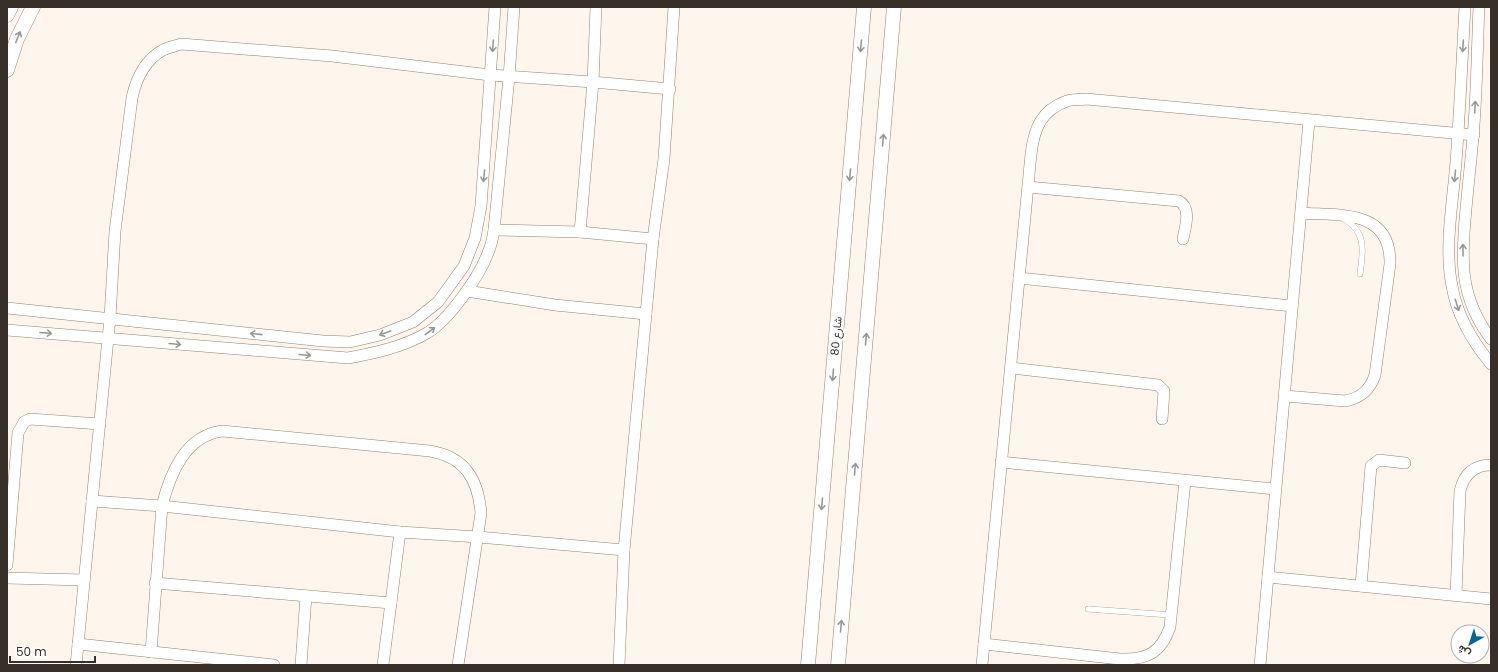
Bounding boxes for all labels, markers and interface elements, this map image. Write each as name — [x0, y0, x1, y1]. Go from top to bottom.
one-way arrow — [14, 32, 22, 44]
one-way arrow — [489, 39, 496, 52]
one-way arrow — [857, 39, 865, 52]
one-way arrow — [1459, 39, 1467, 52]
one-way arrow — [1471, 101, 1479, 114]
one-way arrow — [879, 134, 886, 147]
one-way arrow — [846, 168, 854, 181]
one-way arrow — [480, 169, 487, 182]
one-way arrow — [1451, 169, 1459, 182]
one-way arrow — [1459, 244, 1467, 257]
one-way arrow — [1454, 298, 1461, 311]
street label: شارع 80 — [826, 316, 846, 356]
one-way arrow — [424, 327, 435, 335]
one-way arrow — [39, 330, 52, 337]
one-way arrow — [250, 330, 263, 338]
one-way arrow — [378, 330, 391, 337]
one-way arrow — [862, 333, 869, 346]
one-way arrow — [168, 341, 181, 348]
one-way arrow — [298, 352, 311, 359]
one-way arrow — [829, 368, 837, 381]
one-way arrow — [851, 463, 858, 476]
one-way arrow — [818, 497, 826, 510]
one-way arrow — [838, 620, 845, 633]
north arrow — [1450, 624, 1490, 664]
scale bar — [10, 638, 95, 664]
text: ش — [1454, 641, 1474, 662]
text: 50 m — [16, 643, 47, 660]

